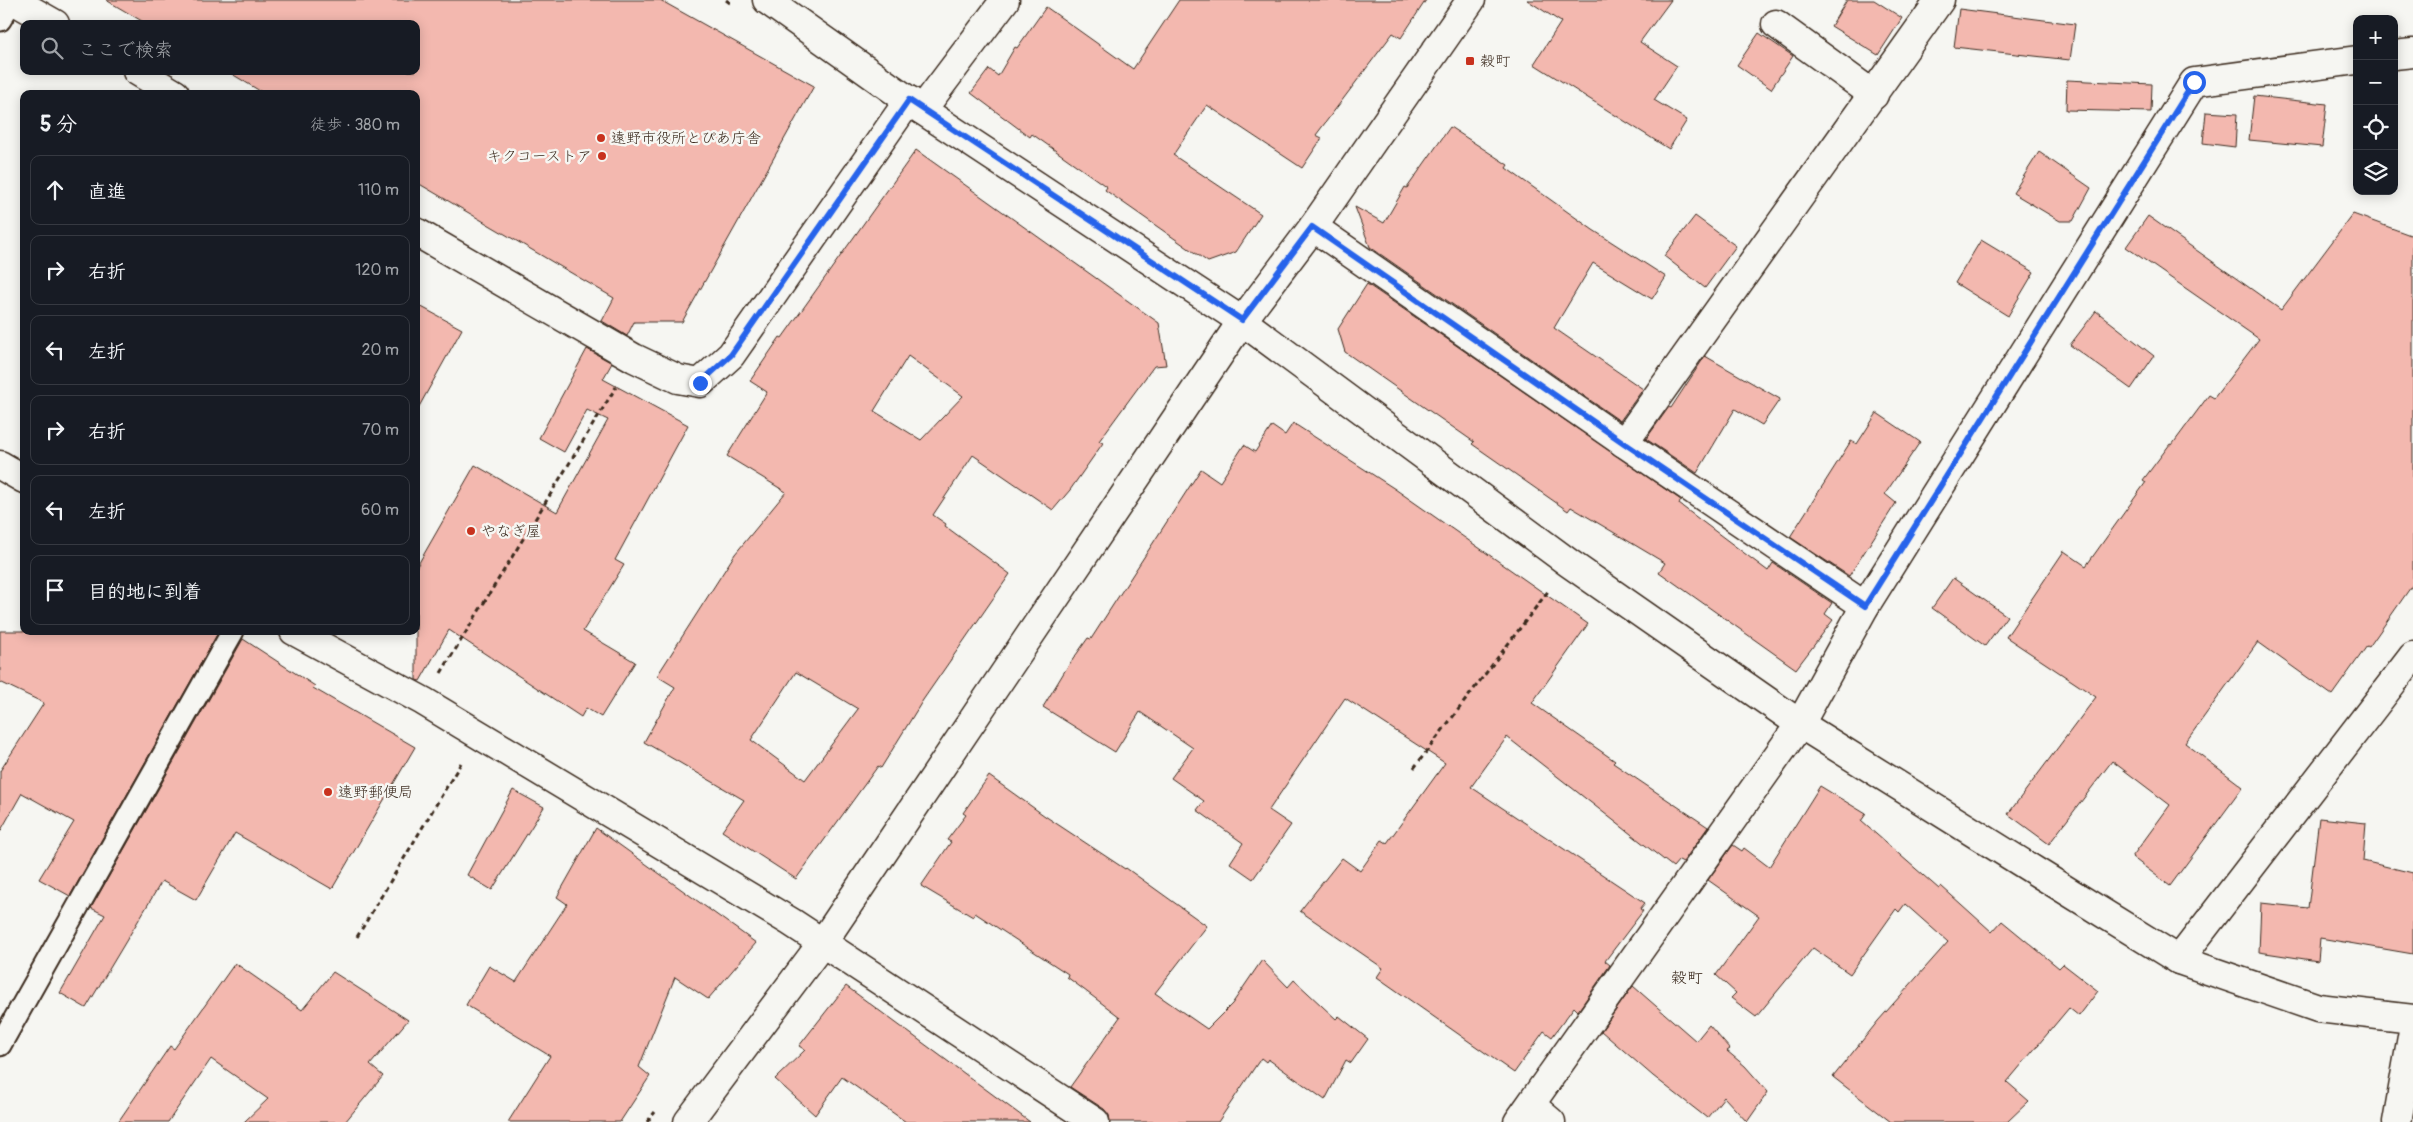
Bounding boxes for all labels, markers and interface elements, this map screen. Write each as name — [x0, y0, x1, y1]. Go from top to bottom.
map controls — [2353, 15, 2398, 195]
button: + — [2353, 15, 2398, 60]
search box — [20, 20, 420, 75]
icon: search — [38, 34, 66, 62]
text: ここで検索 — [78, 38, 173, 62]
place label: 穀町 — [1480, 52, 1511, 71]
marker: 穀町 — [1464, 55, 1476, 67]
button: − — [2353, 60, 2398, 105]
route start — [2183, 71, 2206, 94]
button: locate — [2353, 105, 2398, 150]
text: 5 分 — [40, 111, 77, 138]
text: 徒歩 · 380 m — [310, 115, 400, 135]
place label: 遠野市役所とぴあ庁舎 — [611, 129, 761, 148]
marker: 遠野市役所とぴあ庁舎 — [595, 132, 607, 144]
place label: キクコーストア — [487, 147, 592, 166]
marker: キクコーストア — [596, 150, 608, 162]
button: layers — [2353, 150, 2398, 195]
icon: ahead — [41, 176, 69, 204]
text: 直進 — [88, 180, 126, 204]
text: 110 m — [358, 180, 399, 200]
icon: right — [41, 256, 69, 284]
text: 右折 — [88, 260, 126, 284]
text: 120 m — [355, 260, 399, 280]
icon: left — [41, 336, 69, 364]
text: 左折 — [88, 340, 126, 364]
text: 20 m — [361, 340, 399, 360]
route end — [689, 372, 712, 395]
icon: right — [41, 416, 69, 444]
text: 右折 — [88, 420, 126, 444]
text: 70 m — [362, 420, 399, 440]
icon: left — [41, 496, 69, 524]
text: 左折 — [88, 500, 126, 524]
text: 60 m — [361, 500, 399, 520]
place label: やなぎ屋 — [481, 522, 541, 541]
marker: やなぎ屋 — [465, 525, 477, 537]
icon: arrive — [41, 576, 69, 604]
text: 目的地に到着 — [88, 580, 202, 604]
place label: 遠野郵便局 — [338, 783, 413, 802]
marker: 遠野郵便局 — [322, 786, 334, 798]
district label: 穀町 — [1671, 968, 1703, 988]

